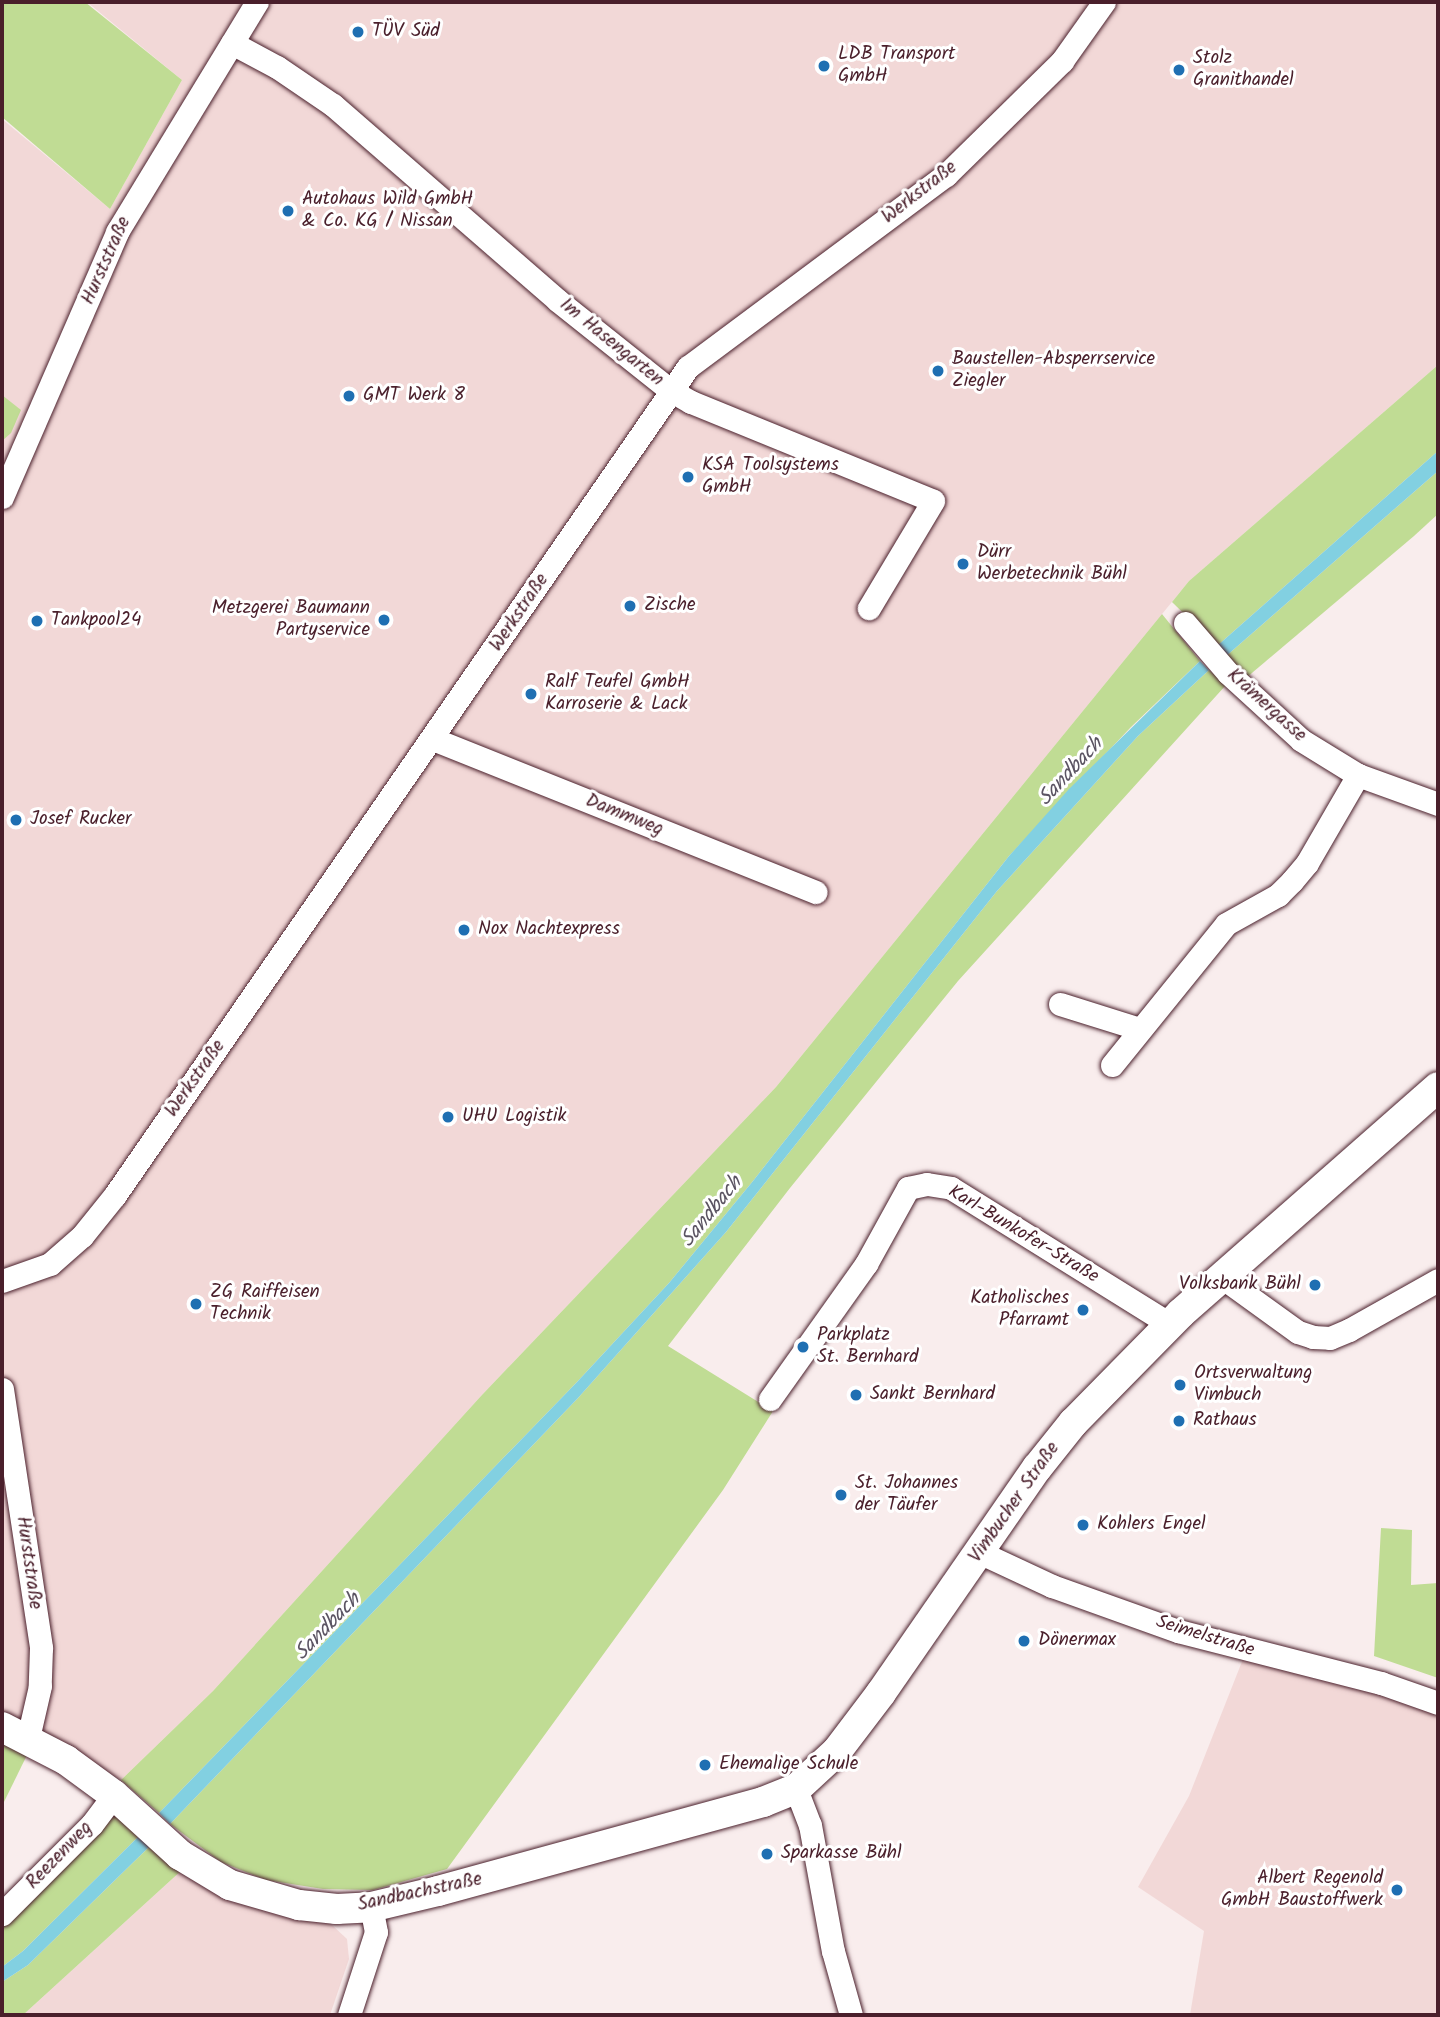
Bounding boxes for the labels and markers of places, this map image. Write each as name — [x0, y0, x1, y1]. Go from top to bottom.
place label: TÜV Süd — [372, 21, 440, 43]
marker: TÜV Süd — [350, 24, 366, 40]
place label: LDB Transport GmbH — [838, 44, 955, 88]
place label: Stolz Granithandel — [1193, 48, 1294, 92]
marker: LDB Transport GmbH — [816, 58, 832, 74]
marker: Stolz Granithandel — [1171, 62, 1187, 78]
place label: Autohaus Wild GmbH & Co. KG / Nissan — [302, 189, 473, 233]
marker: Autohaus Wild GmbH & Co. KG / Nissan — [280, 203, 296, 219]
place label: Baustellen-Absperrservice Ziegler — [952, 349, 1155, 393]
marker: Baustellen-Absperrservice Ziegler — [930, 363, 946, 379]
place label: GMT Werk 8 — [363, 385, 465, 407]
marker: GMT Werk 8 — [341, 388, 357, 404]
place label: KSA Toolsystems GmbH — [702, 455, 839, 499]
marker: KSA Toolsystems GmbH — [680, 469, 696, 485]
place label: Dürr Werbetechnik Bühl — [977, 542, 1127, 586]
marker: Dürr Werbetechnik Bühl — [955, 556, 971, 572]
place label: Zische — [644, 595, 696, 617]
place label: Metzgerei Baumann Partyservice — [212, 598, 370, 642]
marker: Zische — [622, 598, 638, 614]
place label: Tankpool24 — [51, 610, 142, 632]
marker: Metzgerei Baumann Partyservice — [376, 612, 392, 628]
marker: Tankpool24 — [29, 613, 45, 629]
place label: Ralf Teufel GmbH Karroserie & Lack — [545, 672, 690, 716]
marker: Ralf Teufel GmbH Karroserie & Lack — [523, 686, 539, 702]
place label: Josef Rucker — [30, 809, 131, 831]
marker: Josef Rucker — [8, 812, 24, 828]
place label: Nox Nachtexpress — [478, 919, 620, 941]
marker: Nox Nachtexpress — [456, 922, 472, 938]
place label: UHU Logistik — [462, 1106, 566, 1128]
marker: UHU Logistik — [440, 1109, 456, 1125]
place label: Volksbank Bühl — [1179, 1274, 1301, 1296]
marker: Volksbank Bühl — [1307, 1277, 1323, 1293]
place label: ZG Raiffeisen Technik — [210, 1282, 320, 1326]
place label: Katholisches Pfarramt — [970, 1288, 1069, 1332]
marker: ZG Raiffeisen Technik — [188, 1296, 204, 1312]
marker: Katholisches Pfarramt — [1075, 1302, 1091, 1318]
place label: Parkplatz St. Bernhard — [817, 1325, 918, 1369]
marker: Parkplatz St. Bernhard — [795, 1339, 811, 1355]
place label: Ortsverwaltung Vimbuch — [1194, 1363, 1312, 1407]
marker: Ortsverwaltung Vimbuch — [1172, 1377, 1188, 1393]
place label: Sankt Bernhard — [870, 1384, 995, 1406]
marker: Sankt Bernhard — [848, 1387, 864, 1403]
place label: Rathaus — [1193, 1410, 1257, 1432]
marker: Rathaus — [1171, 1413, 1187, 1429]
place label: St. Johannes der Täufer — [855, 1473, 958, 1517]
marker: St. Johannes der Täufer — [833, 1487, 849, 1503]
place label: Kohlers Engel — [1097, 1514, 1206, 1536]
marker: Kohlers Engel — [1075, 1517, 1091, 1533]
place label: Dönermax — [1038, 1630, 1116, 1652]
marker: Dönermax — [1016, 1633, 1032, 1649]
place label: Ehemalige Schule — [719, 1754, 858, 1776]
marker: Ehemalige Schule — [697, 1757, 713, 1773]
place label: Sparkasse Bühl — [781, 1843, 902, 1865]
marker: Sparkasse Bühl — [759, 1846, 775, 1862]
place label: Albert Regenold GmbH Baustoffwerk — [1221, 1868, 1383, 1912]
marker: Albert Regenold GmbH Baustoffwerk — [1389, 1882, 1405, 1898]

